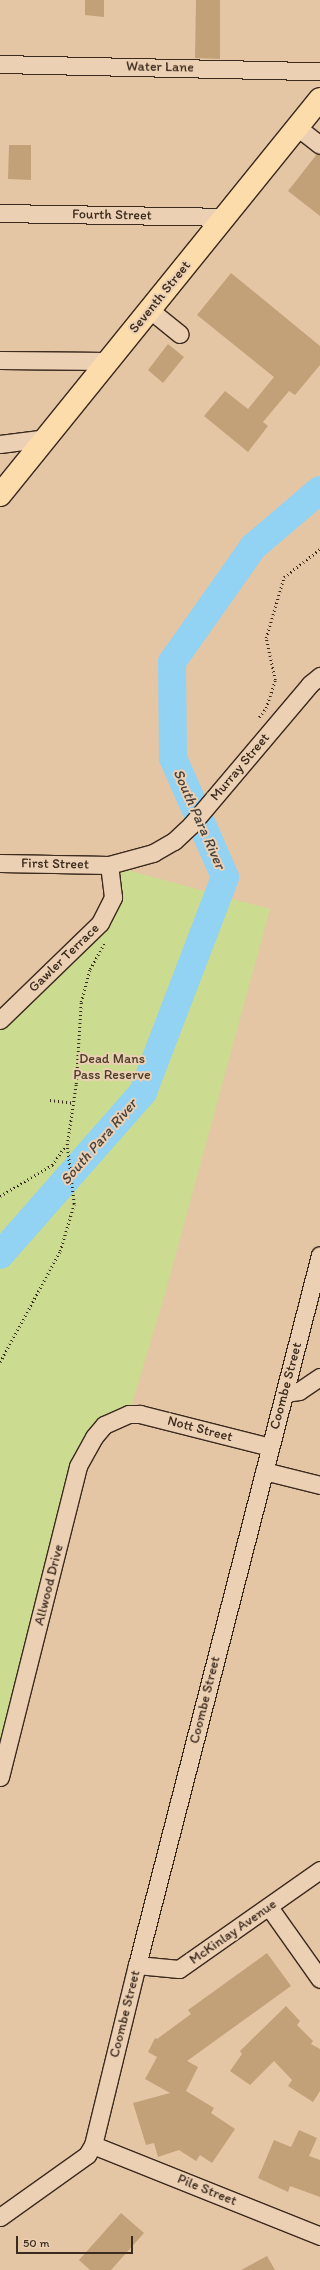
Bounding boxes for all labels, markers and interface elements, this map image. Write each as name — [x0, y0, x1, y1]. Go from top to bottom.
street label: Water Lane — [126, 58, 194, 76]
street label: Fourth Street — [72, 206, 152, 224]
street label: Seventh Street — [126, 257, 194, 337]
street label: Murray Street — [207, 730, 273, 804]
water label: South Para River — [169, 767, 229, 871]
street label: First Street — [21, 855, 89, 873]
street label: Gawler Terrace — [26, 921, 102, 995]
park label: Dead Mans Pass Reserve — [74, 1051, 150, 1084]
water label: South Para River — [57, 1096, 141, 1188]
street label: Coombe Street — [266, 1341, 306, 1431]
street label: Nott Street — [166, 1412, 234, 1446]
street label: Allwood Drive — [31, 1543, 67, 1627]
street label: Coombe Street — [186, 1655, 224, 1745]
street label: McKinlay Avenue — [187, 1896, 279, 1968]
street label: Coombe Street — [106, 1969, 144, 2059]
street label: Pile Street — [175, 2171, 239, 2209]
scale bar — [18, 2228, 135, 2254]
text: 50 m — [23, 2236, 49, 2250]

